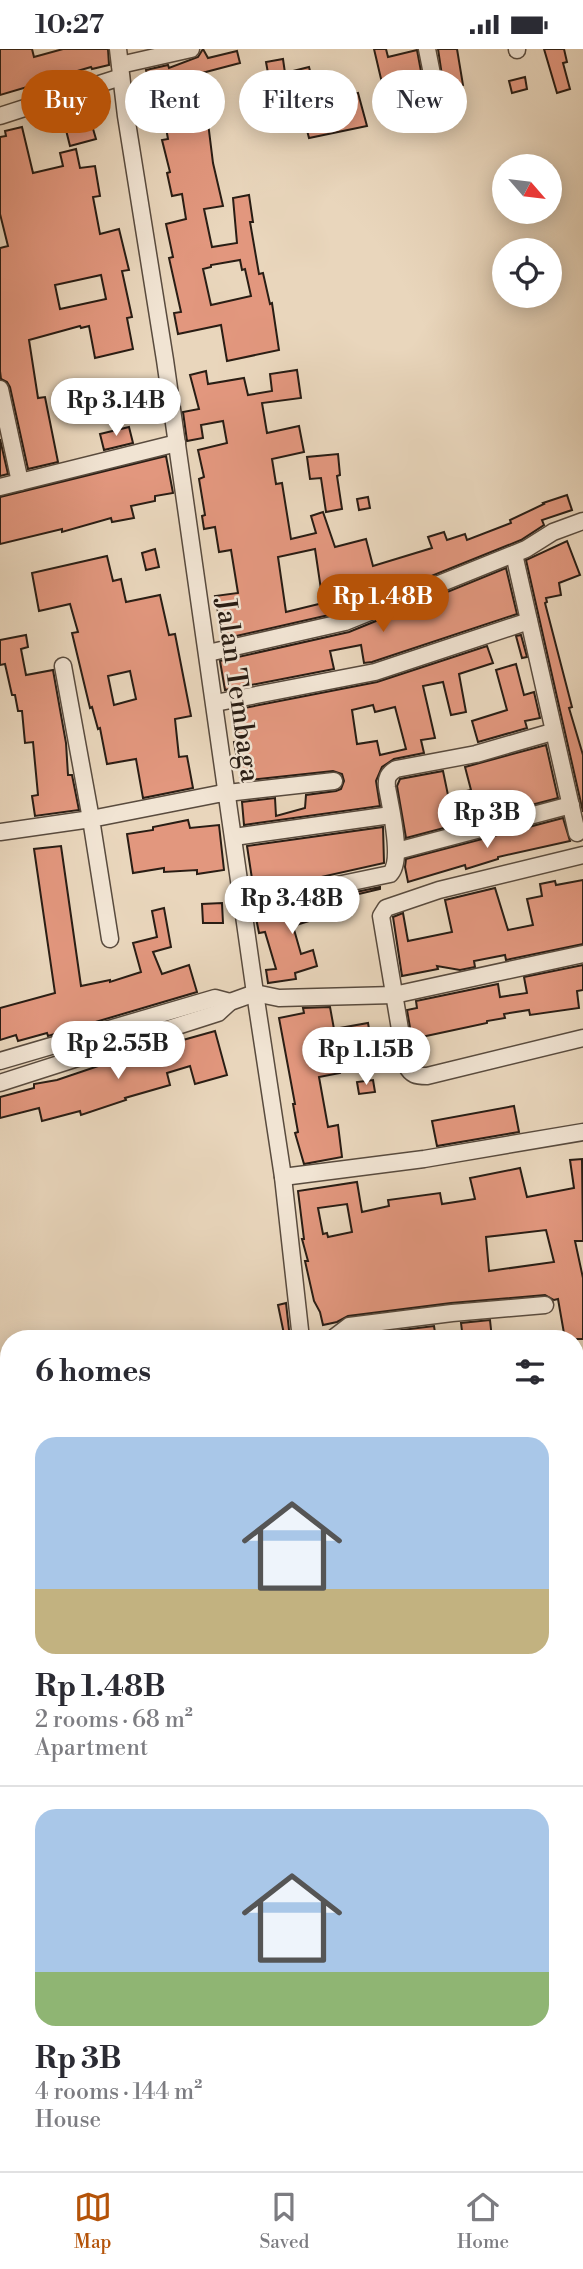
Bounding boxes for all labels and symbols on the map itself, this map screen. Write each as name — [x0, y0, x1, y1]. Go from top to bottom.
north arrow — [492, 154, 562, 224]
pin: Rp 3.14B — [44, 379, 188, 438]
pin: Rp 1.48B — [311, 575, 455, 634]
street label: Jalan Tembaga — [207, 595, 268, 785]
pin: Rp 3B — [438, 791, 536, 850]
pin: Rp 3.48B — [220, 877, 364, 936]
pin: Rp 2.55B — [46, 1021, 190, 1081]
pin: Rp 1.15B — [294, 1027, 438, 1087]

